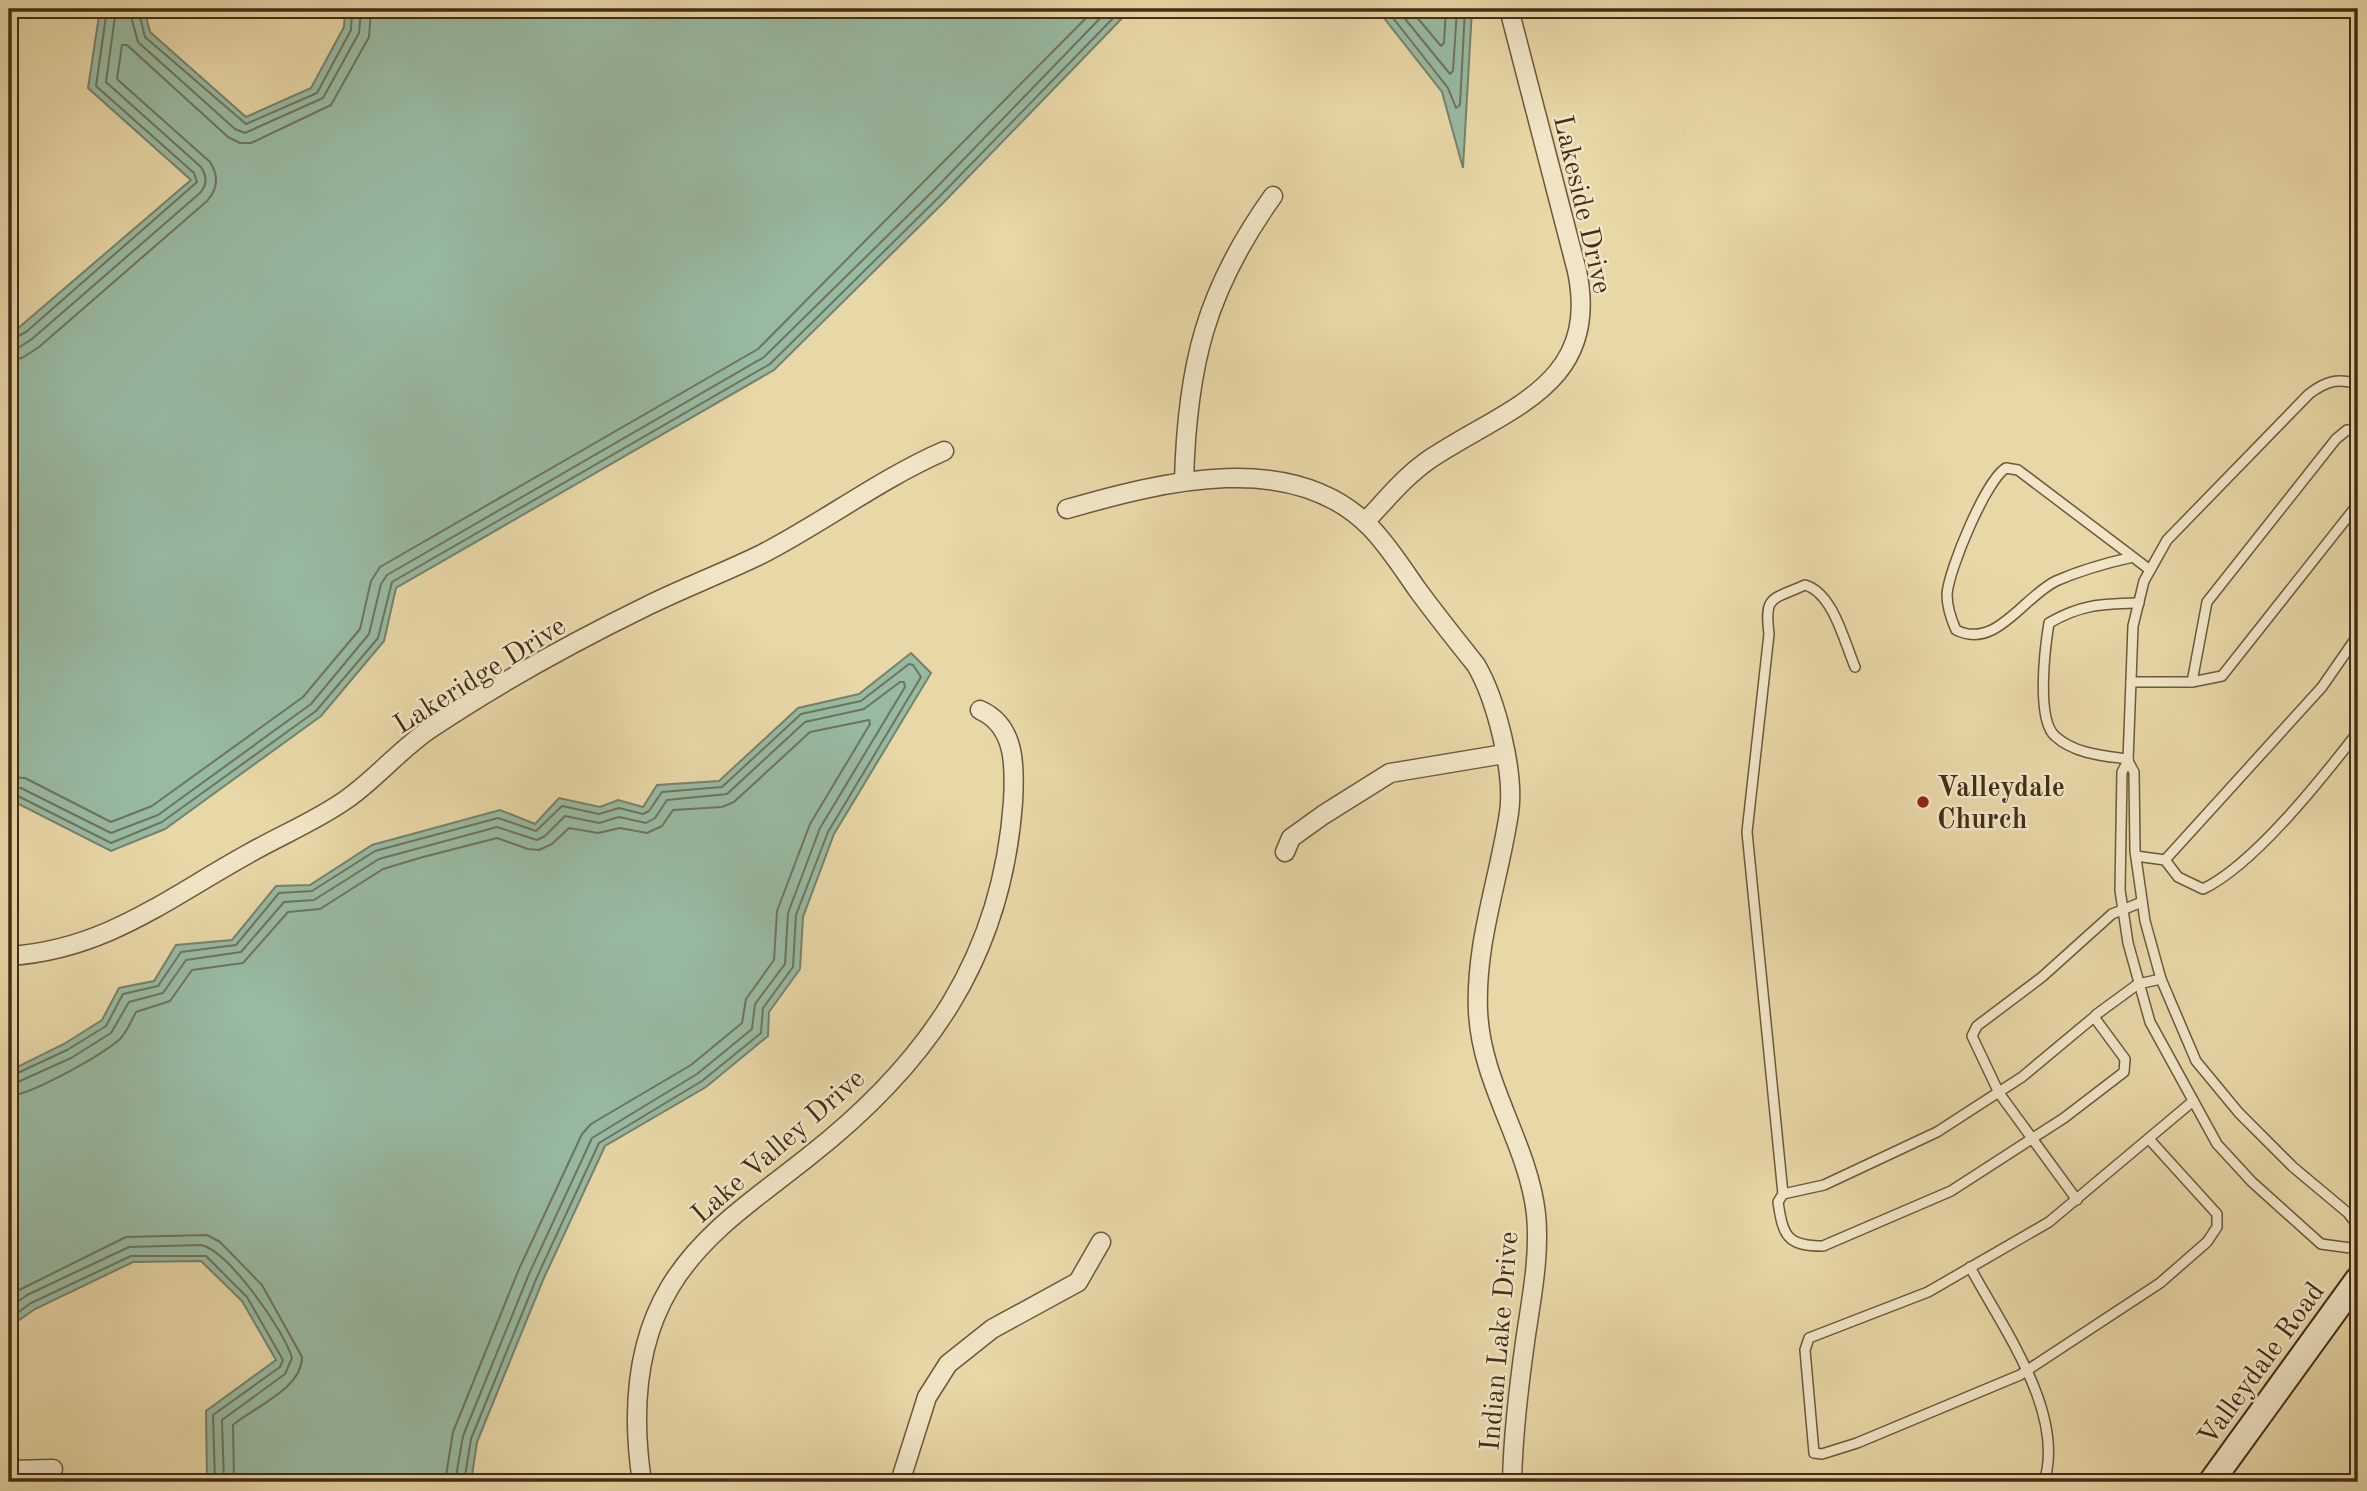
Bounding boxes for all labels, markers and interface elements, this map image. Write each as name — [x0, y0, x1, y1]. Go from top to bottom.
street label: Lakeside Drive — [1547, 113, 1615, 297]
street label: Lakeridge Drive — [390, 613, 571, 741]
place label: Valleydale Church — [1937, 775, 2065, 835]
marker: Valleydale Church — [1915, 794, 1931, 810]
street label: Lake Valley Drive — [687, 1065, 871, 1230]
street label: Indian Lake Drive — [1477, 1230, 1525, 1452]
street label: Valleydale Road — [2194, 1278, 2331, 1451]

